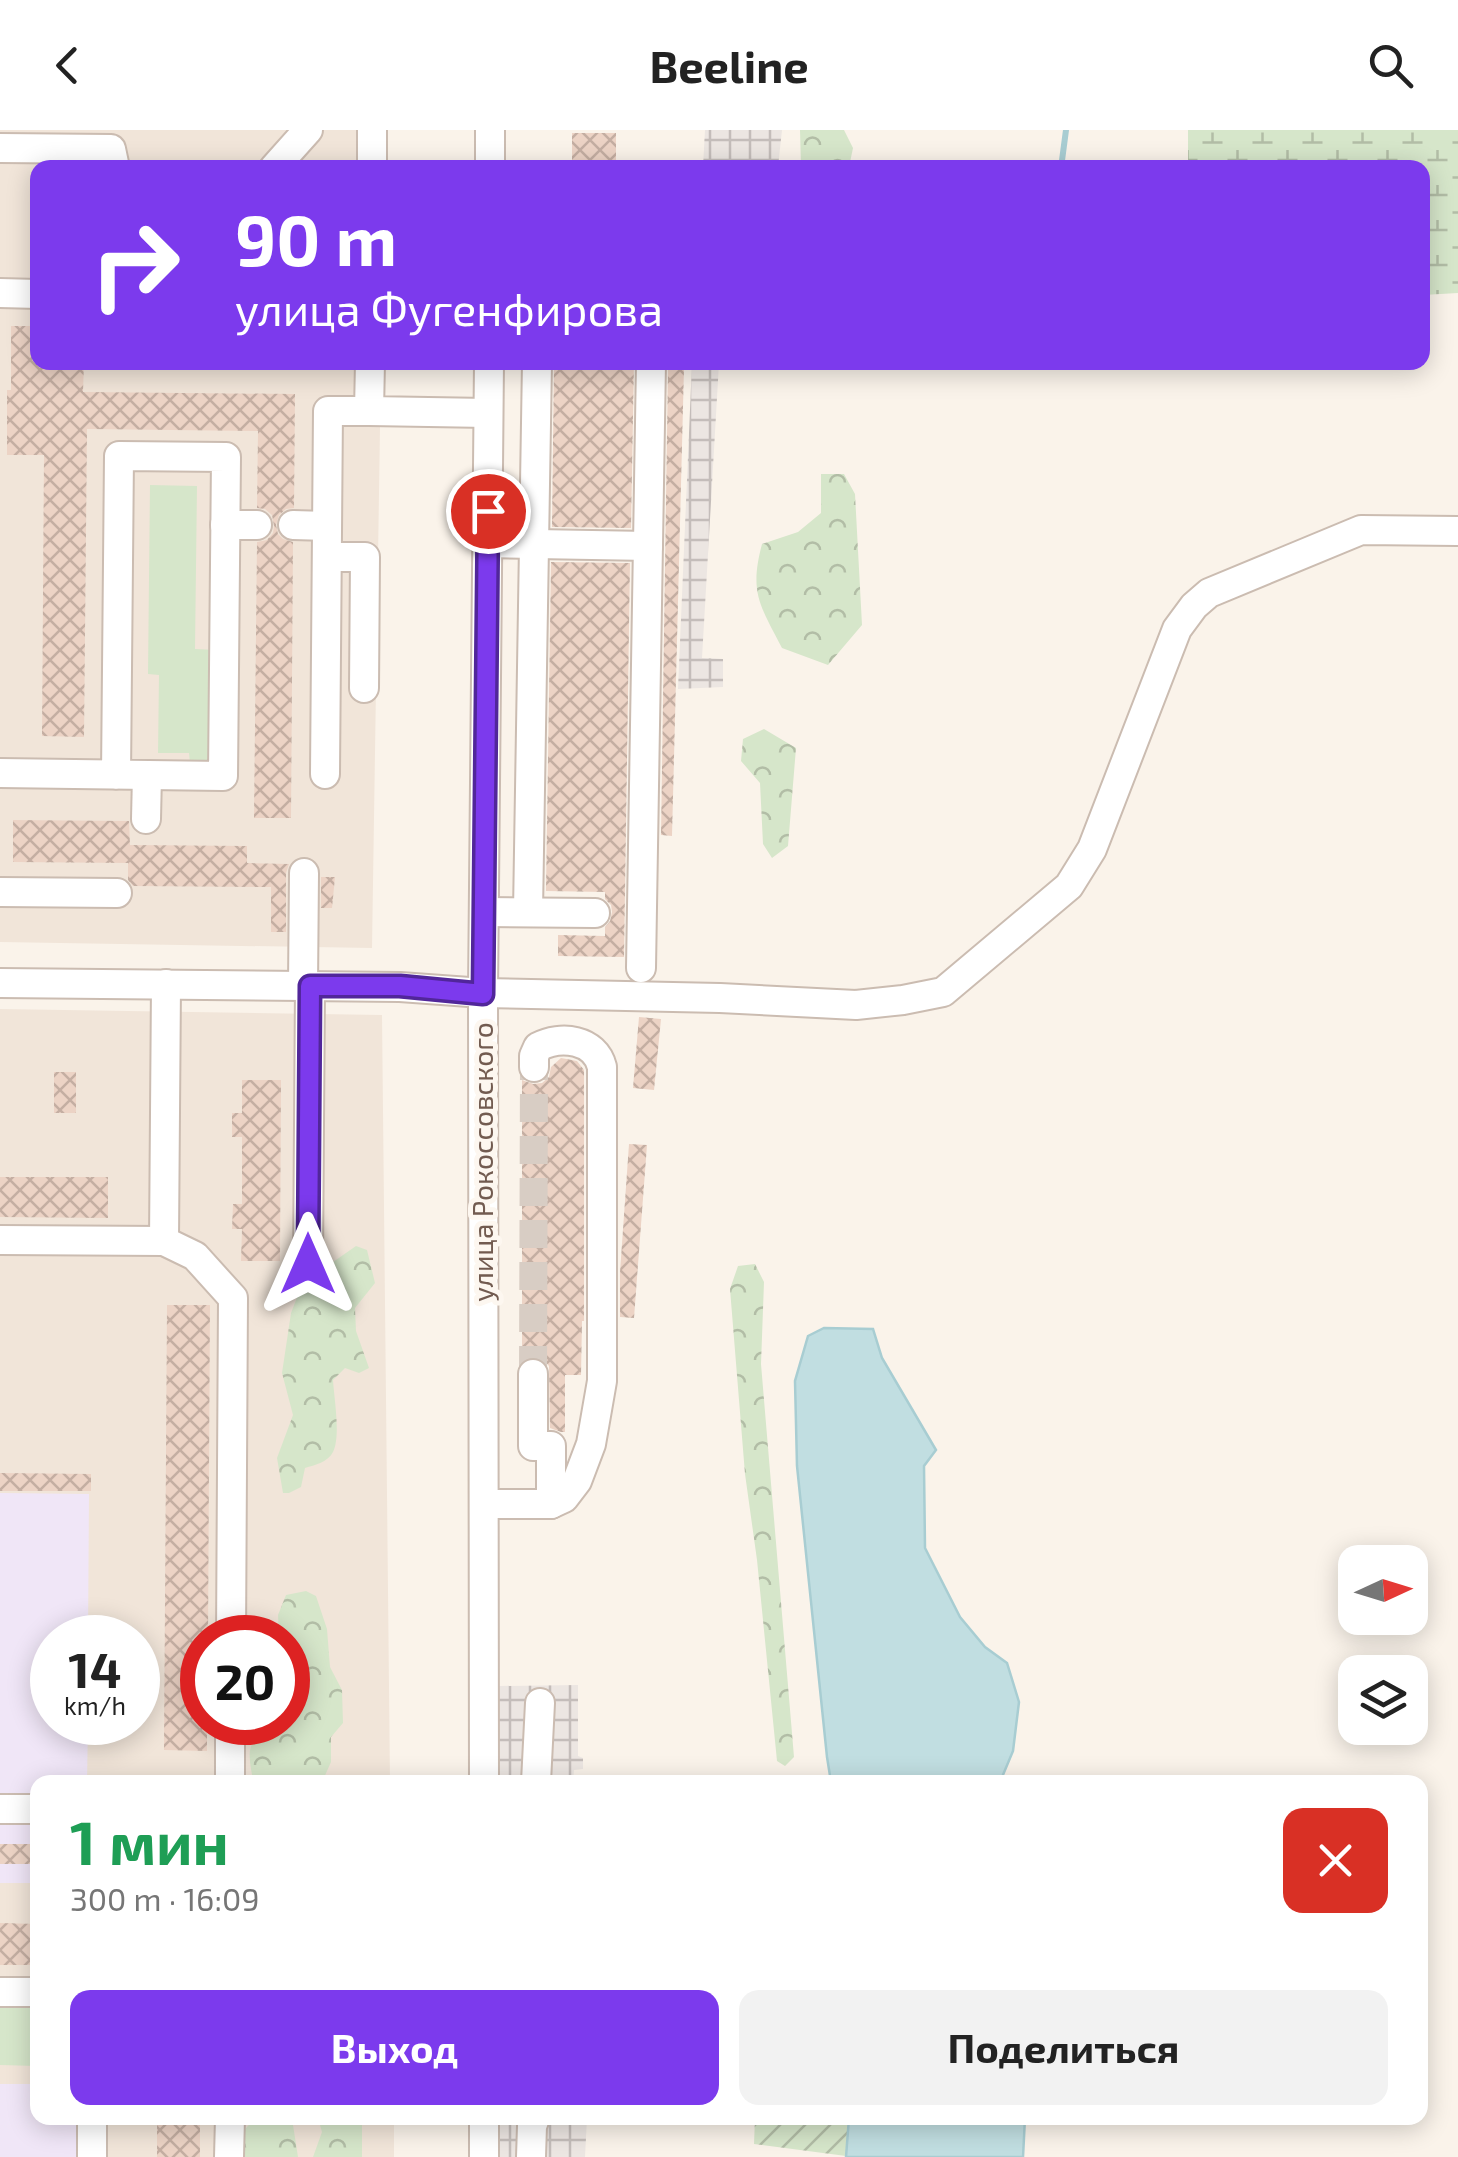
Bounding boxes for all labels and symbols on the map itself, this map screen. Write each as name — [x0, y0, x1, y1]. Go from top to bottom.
pin — [446, 469, 531, 554]
street label: улица Рокоссовского — [465, 1022, 499, 1302]
position arrow — [256, 1212, 360, 1316]
north arrow — [1338, 1545, 1428, 1635]
speed limit sign: 20 — [180, 1615, 310, 1745]

